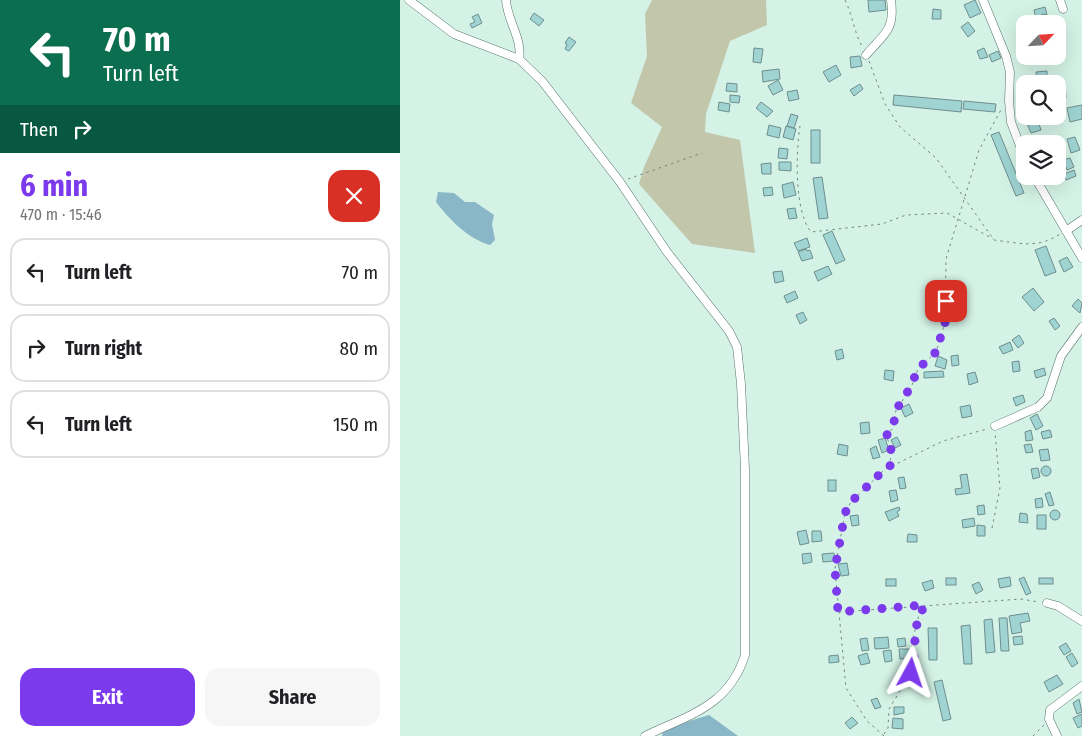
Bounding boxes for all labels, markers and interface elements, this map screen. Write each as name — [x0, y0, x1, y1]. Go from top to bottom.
north arrow — [1016, 15, 1066, 65]
map controls — [1016, 15, 1066, 185]
text: 70 m — [103, 18, 171, 60]
icon: left — [20, 20, 85, 85]
text: Turn left — [103, 60, 179, 87]
button: search — [1016, 75, 1066, 125]
icon: right — [68, 115, 96, 143]
text: Then — [20, 118, 58, 141]
button: layers — [1016, 135, 1066, 185]
text: 6 min — [20, 168, 88, 204]
button: close — [328, 170, 380, 222]
text: 470 m · 15:46 — [20, 205, 102, 224]
icon: left — [22, 258, 50, 286]
text: Turn left — [65, 261, 132, 284]
text: 70 m — [342, 261, 378, 284]
pin — [925, 280, 967, 322]
icon: arrive — [932, 287, 960, 315]
icon: right — [22, 334, 50, 362]
text: Turn right — [65, 337, 142, 360]
text: 80 m — [340, 337, 378, 360]
icon: left — [22, 410, 50, 438]
text: Turn left — [65, 413, 132, 436]
text: 150 m — [333, 413, 378, 436]
position arrow — [884, 646, 936, 698]
button: Exit — [20, 668, 195, 726]
button: Share — [205, 668, 380, 726]

